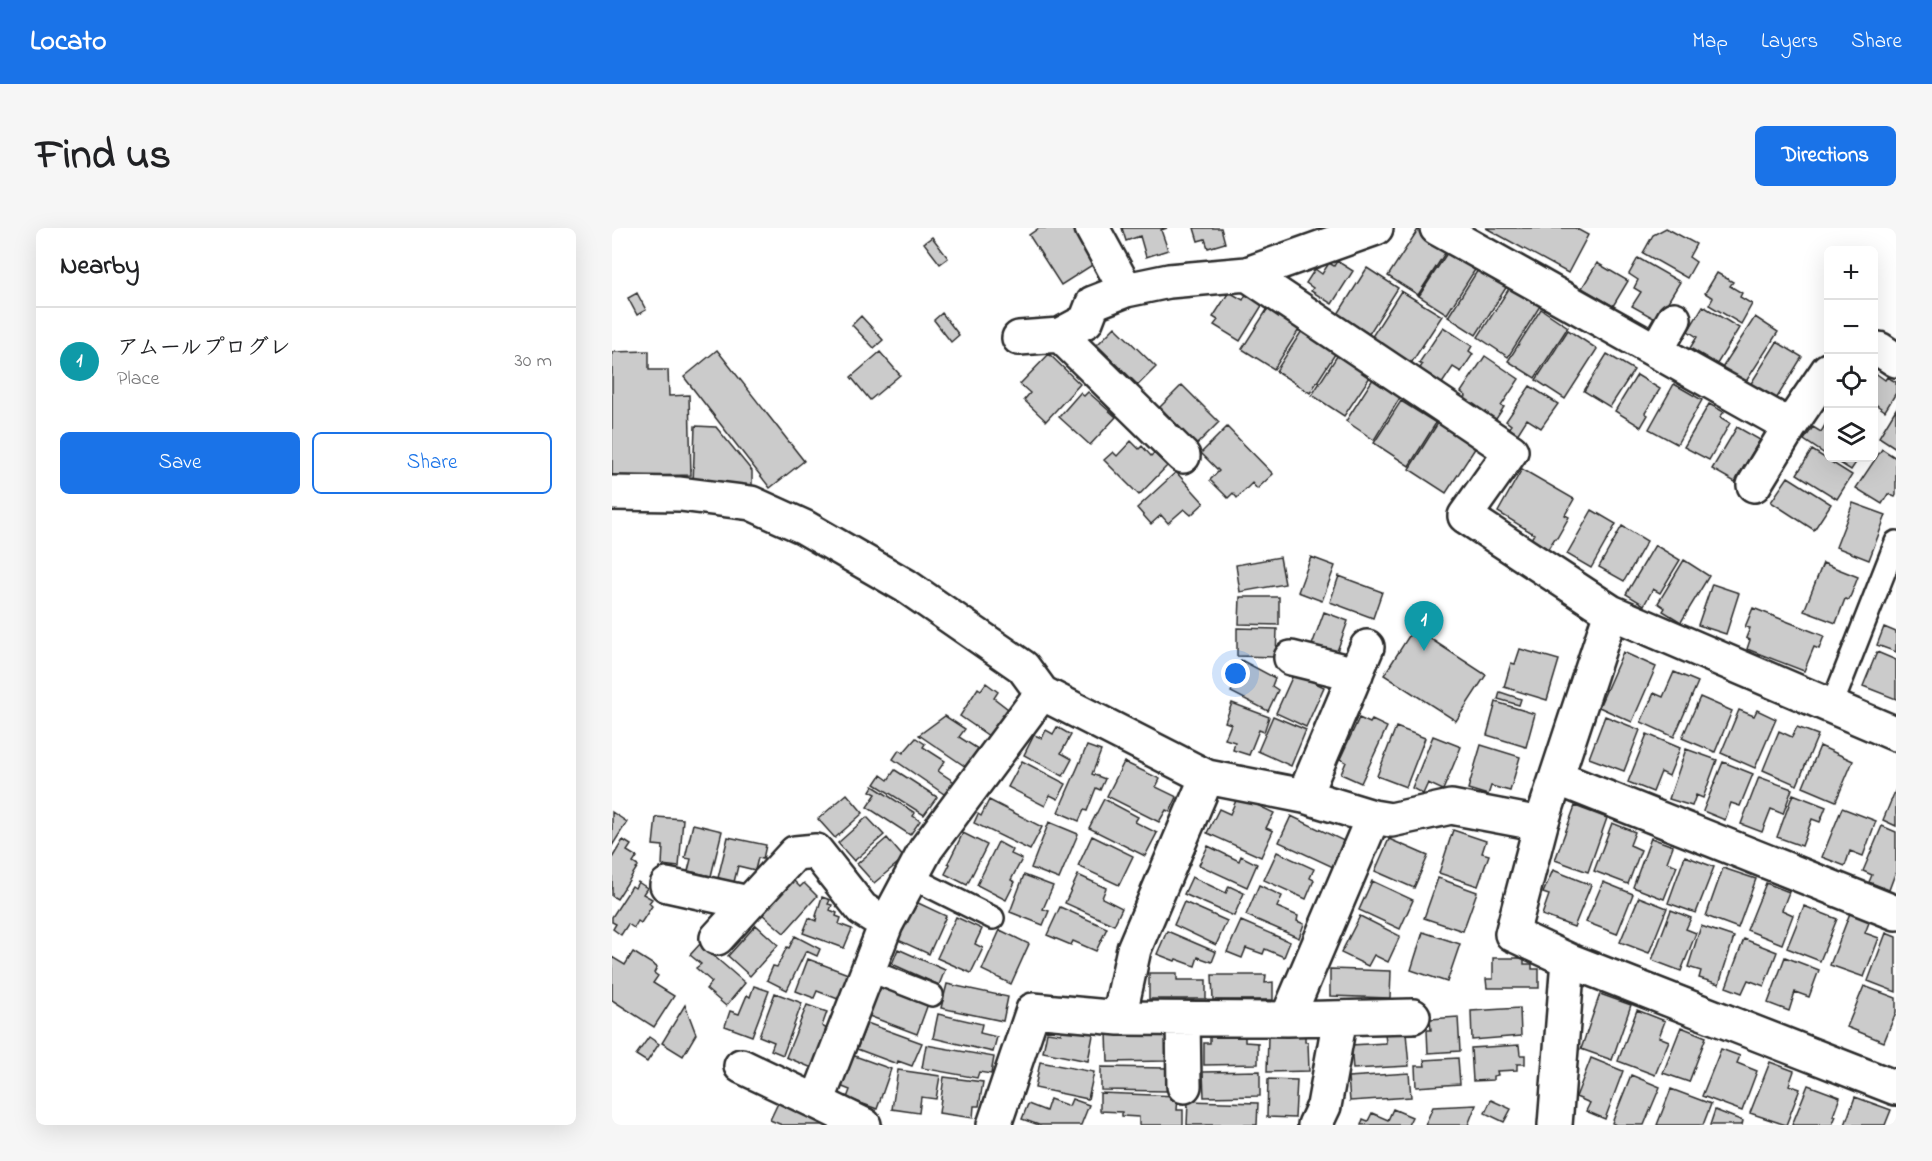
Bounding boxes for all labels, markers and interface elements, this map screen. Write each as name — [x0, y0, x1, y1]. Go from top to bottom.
text: Locato — [30, 22, 106, 63]
text: Map — [1692, 27, 1728, 57]
text: Layers — [1761, 27, 1818, 57]
text: Share — [1851, 27, 1902, 57]
text: Find us — [36, 126, 171, 187]
button: Directions — [1755, 126, 1896, 186]
map controls — [1824, 246, 1878, 462]
button: + — [1824, 246, 1878, 300]
text: Nearby — [60, 248, 139, 286]
button: − — [1824, 300, 1878, 354]
text: アムールプログレ — [117, 333, 291, 365]
text: 1 — [76, 347, 83, 376]
text: 30 m — [515, 347, 552, 376]
button: locate — [1824, 354, 1878, 408]
text: Place — [117, 365, 159, 394]
button: layers — [1824, 408, 1878, 462]
button: Save — [60, 432, 300, 494]
button: Share — [312, 432, 552, 494]
pin: 1 — [1404, 602, 1444, 651]
your location — [1221, 659, 1250, 688]

